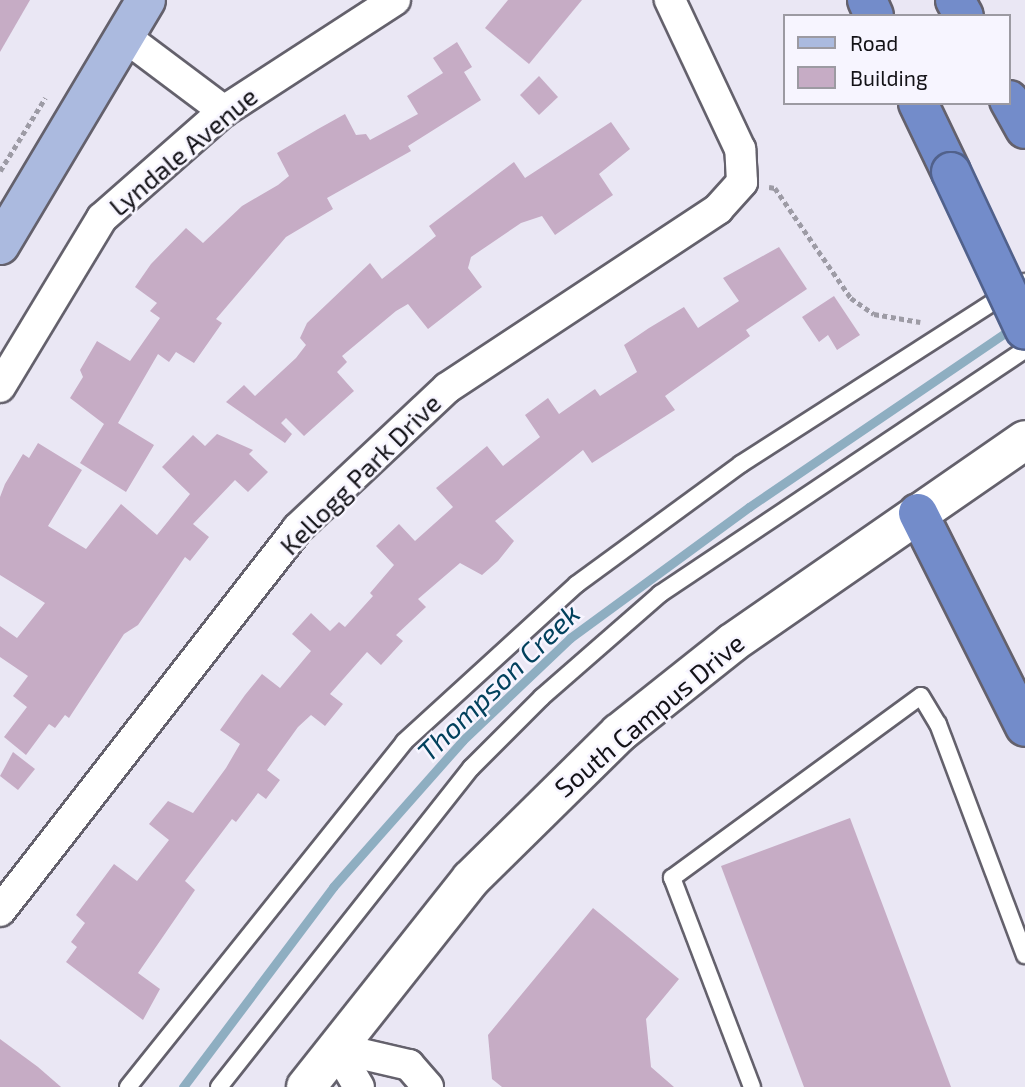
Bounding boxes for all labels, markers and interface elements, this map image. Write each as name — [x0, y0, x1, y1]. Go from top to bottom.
legend — [783, 14, 1011, 105]
text: Road — [850, 30, 898, 55]
text: Building — [850, 65, 928, 90]
street label: Lyndale Avenue — [102, 80, 264, 222]
street label: Kellogg Park Drive — [273, 387, 447, 561]
water label: Thompson Creek — [410, 596, 586, 768]
street label: South Campus Drive — [548, 627, 750, 803]

